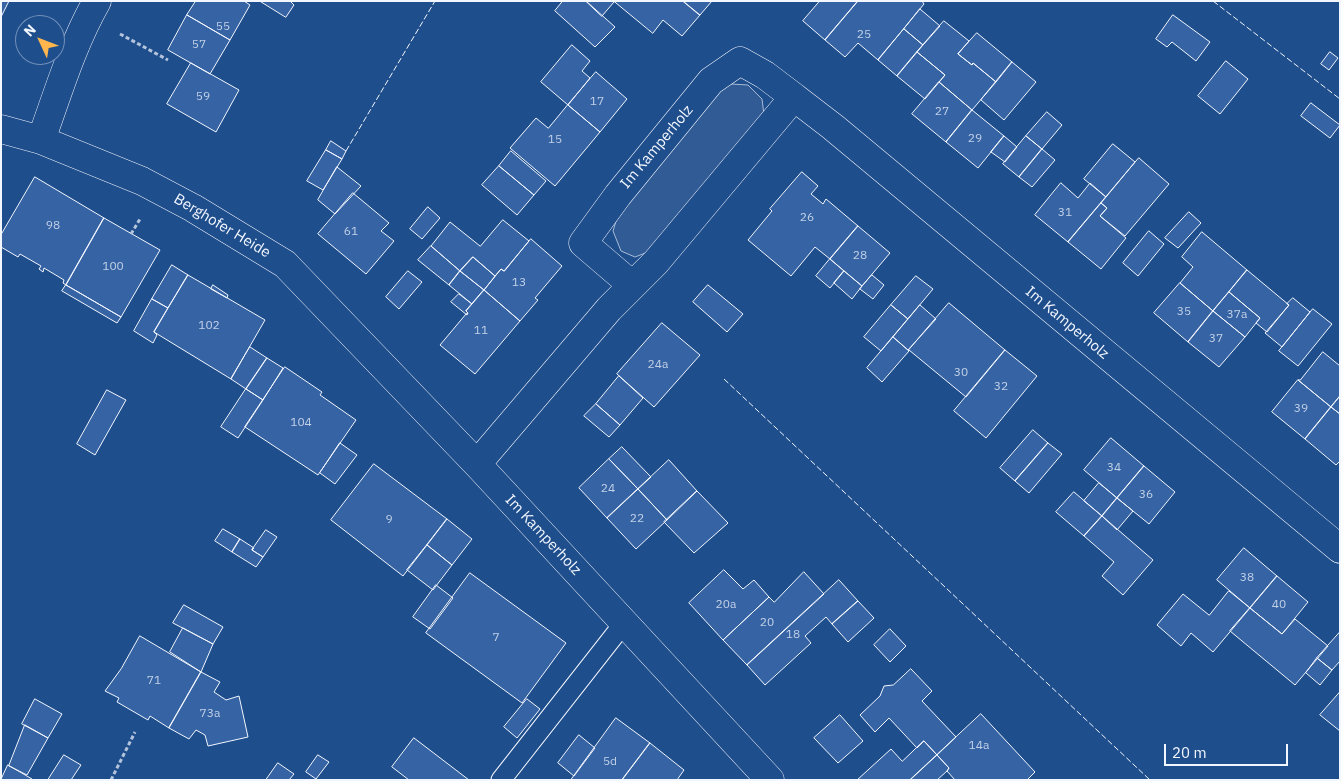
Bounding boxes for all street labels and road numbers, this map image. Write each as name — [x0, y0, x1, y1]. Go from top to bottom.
street label: Im Kamperholz — [617, 102, 697, 192]
street label: Berghofer Heide — [170, 190, 274, 262]
street label: Im Kamperholz — [1022, 283, 1112, 363]
street label: Im Kamperholz — [501, 491, 585, 579]

